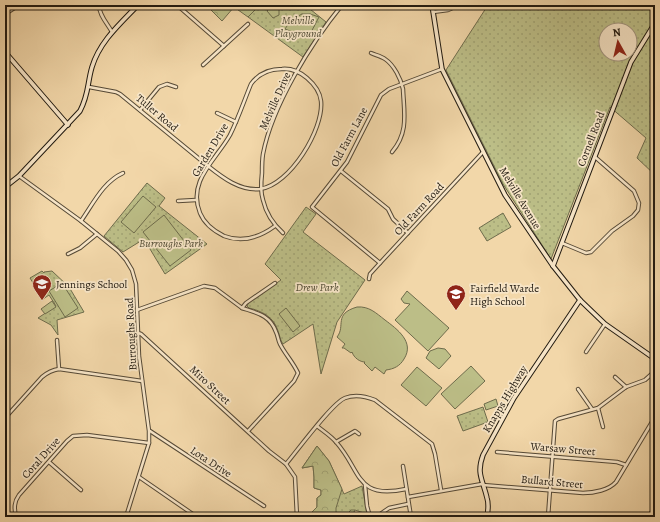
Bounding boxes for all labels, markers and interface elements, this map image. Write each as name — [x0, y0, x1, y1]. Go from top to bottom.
park label: Melville Playground — [274, 13, 322, 41]
north arrow — [598, 22, 638, 62]
text: N — [612, 25, 622, 41]
street label: Melville Drive — [256, 70, 294, 132]
street label: Tuller Road — [133, 91, 182, 135]
street label: Old Farm Lane — [327, 104, 371, 170]
street label: Cornell Road — [574, 109, 608, 169]
street label: Garden Drive — [188, 120, 232, 180]
street label: Melville Avenue — [496, 164, 544, 232]
street label: Old Farm Road — [391, 179, 447, 239]
park label: Burroughs Park — [139, 236, 203, 251]
school or university icon: Jennings School — [31, 273, 53, 301]
place label: Jennings School — [56, 277, 127, 292]
park label: Drew Park — [295, 280, 339, 295]
place label: Fairfield Warde High School — [470, 281, 539, 309]
school or university icon: Fairfield Warde High School — [445, 283, 467, 311]
street label: Burroughs Road — [122, 297, 140, 371]
street label: Miro Street — [186, 362, 234, 408]
street label: Knapps Highway — [479, 362, 531, 436]
street label: Coral Drive — [18, 434, 64, 482]
street label: Warsaw Street — [529, 439, 596, 459]
street label: Lota Drive — [187, 443, 235, 481]
street label: Bullard Street — [520, 472, 584, 492]

